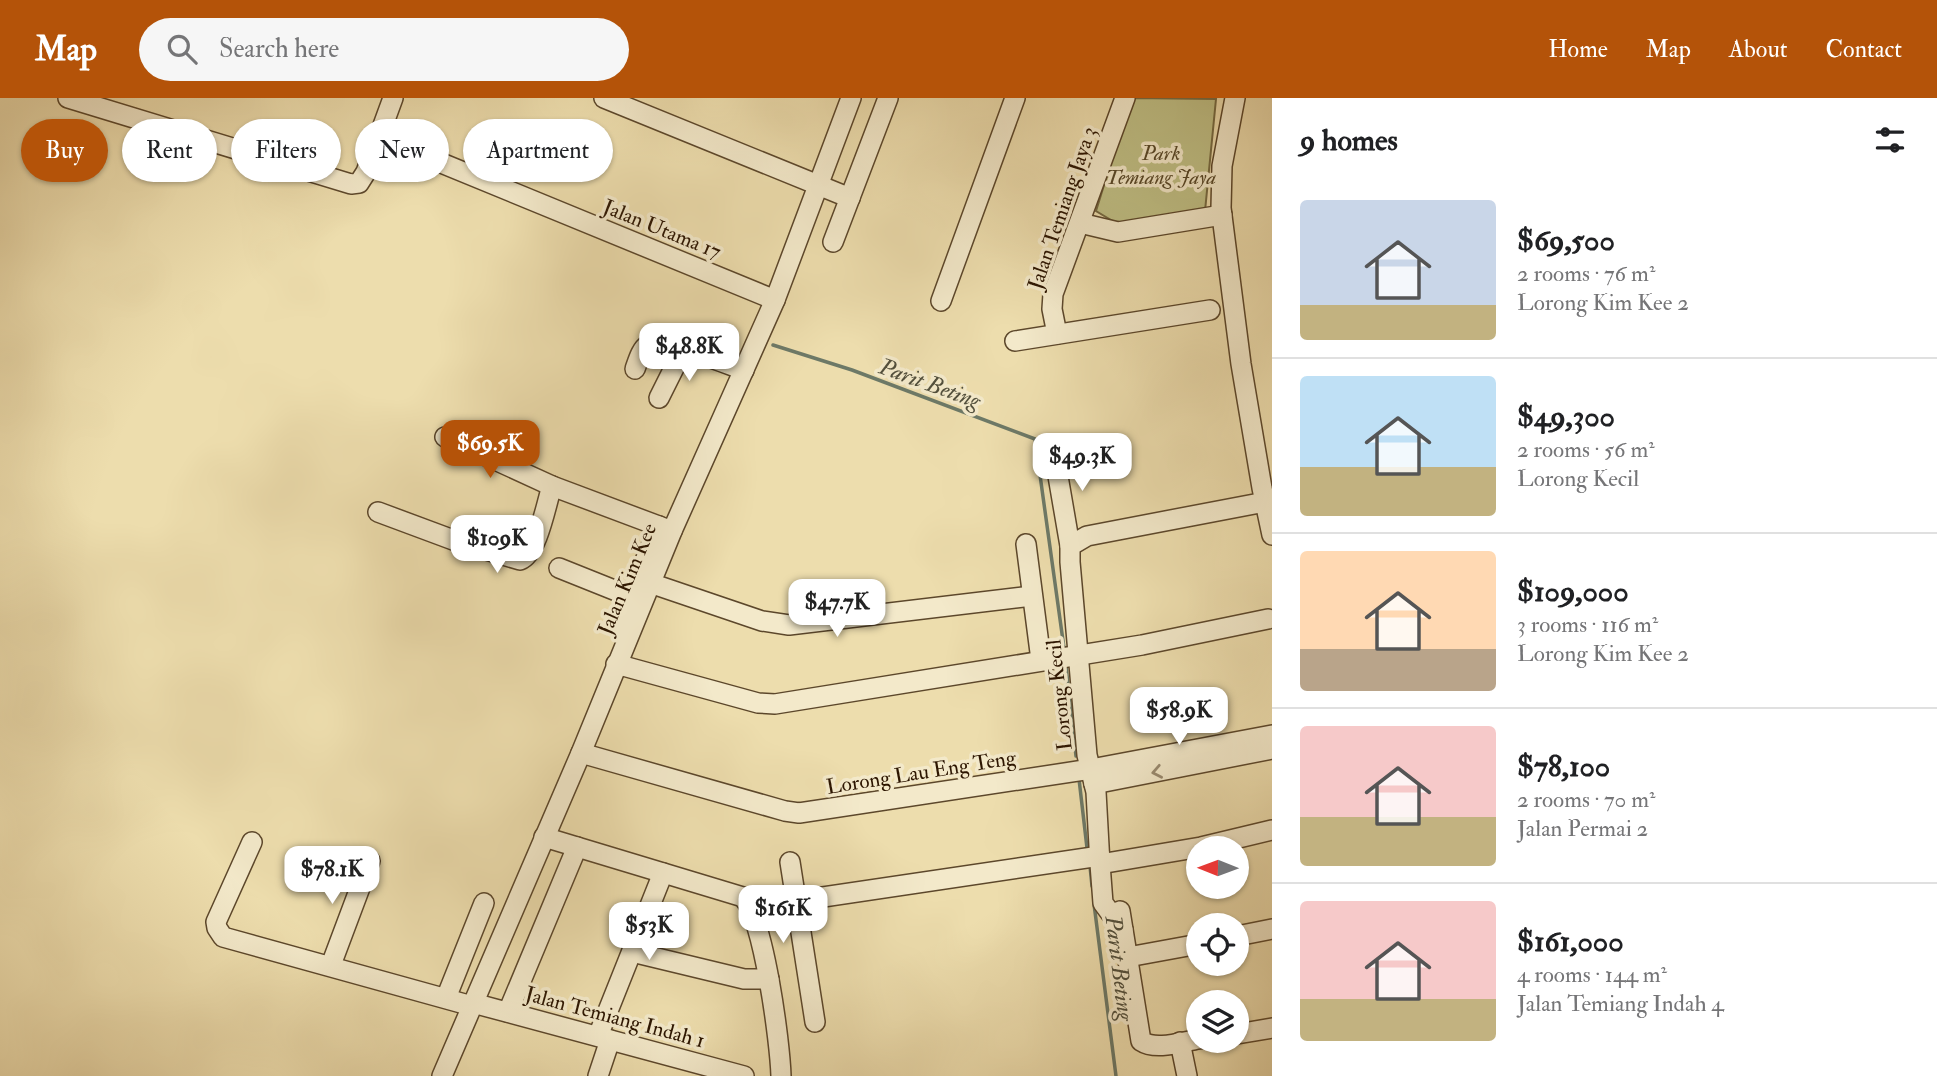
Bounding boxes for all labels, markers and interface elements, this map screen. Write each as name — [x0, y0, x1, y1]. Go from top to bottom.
search box — [139, 18, 629, 81]
text: Map — [35, 29, 97, 70]
icon: search — [163, 30, 201, 68]
text: Search here — [219, 33, 339, 65]
text: Home — [1548, 34, 1608, 65]
text: Map — [1646, 34, 1691, 65]
text: About — [1729, 34, 1788, 65]
text: Contact — [1826, 34, 1902, 65]
chip: Buy — [21, 119, 108, 182]
chip: Rent — [122, 119, 217, 182]
chip: Filters — [231, 119, 341, 182]
chip: New — [355, 119, 449, 182]
chip: Apartment — [463, 119, 613, 182]
icon: filters — [1871, 121, 1909, 159]
text: 9 homes — [1300, 122, 1398, 159]
street label: Jalan Temiang Jaya 3 — [1022, 123, 1103, 294]
park label: Park Temiang Jaya — [1106, 140, 1216, 191]
street label: Jalan Utama 17 — [598, 193, 725, 266]
text: $69,500 — [1517, 222, 1615, 259]
icon: home — [1356, 228, 1440, 312]
text: 2 rooms · 76 m² — [1517, 259, 1655, 288]
text: Lorong Kim Kee 2 — [1517, 288, 1689, 317]
pin: $48.8K — [632, 324, 746, 383]
text: $48.8K — [655, 331, 723, 360]
water label: Parit Beting — [874, 351, 986, 416]
text: $49,300 — [1517, 398, 1615, 435]
icon: home — [1356, 404, 1440, 488]
pin: $69.5K — [433, 420, 547, 480]
text: $69.5K — [457, 428, 523, 457]
pin: $49.3K — [1025, 434, 1139, 493]
text: 2 rooms · 56 m² — [1517, 435, 1655, 464]
text: $49.3K — [1049, 441, 1115, 470]
text: Lorong Kecil — [1517, 464, 1639, 493]
pin: $109K — [448, 516, 546, 575]
street label: Jalan Kim Kee — [591, 519, 663, 640]
text: $109K — [467, 523, 527, 552]
text: $109,000 — [1517, 573, 1629, 610]
icon: home — [1356, 579, 1440, 663]
pin: $47.7K — [780, 580, 894, 639]
text: $47.7K — [804, 587, 870, 616]
text: 3 rooms · 116 m² — [1517, 610, 1658, 639]
street label: Lorong Kecil — [1040, 637, 1079, 752]
text: Lorong Kim Kee 2 — [1517, 639, 1689, 668]
pin: $58.9K — [1122, 688, 1236, 747]
text: $58.9K — [1146, 695, 1212, 724]
street label: Lorong Lau Eng Teng — [824, 744, 1018, 801]
text: $78,100 — [1517, 748, 1610, 785]
icon: home — [1356, 754, 1440, 838]
one-way arrow — [1151, 763, 1163, 778]
text: 2 rooms · 70 m² — [1517, 785, 1656, 814]
text: Jalan Permai 2 — [1517, 814, 1648, 843]
north arrow — [1186, 836, 1250, 900]
map controls — [1186, 836, 1249, 1053]
pin: $78.1K — [275, 846, 389, 906]
text: $78.1K — [300, 854, 364, 883]
pin: $161K — [734, 886, 832, 945]
text: $161K — [755, 893, 811, 922]
pin: $53K — [608, 902, 690, 962]
text: $53K — [625, 910, 673, 939]
water label: Parit Beting — [1099, 913, 1141, 1024]
button: locate — [1186, 913, 1249, 976]
text: $161,000 — [1517, 923, 1624, 960]
icon: home — [1356, 929, 1440, 1013]
text: 4 rooms · 144 m² — [1517, 960, 1667, 989]
street label: Jalan Temiang Indah 1 — [521, 980, 708, 1054]
text: Jalan Temiang Indah 4 — [1517, 989, 1724, 1018]
button: layers — [1186, 990, 1249, 1053]

